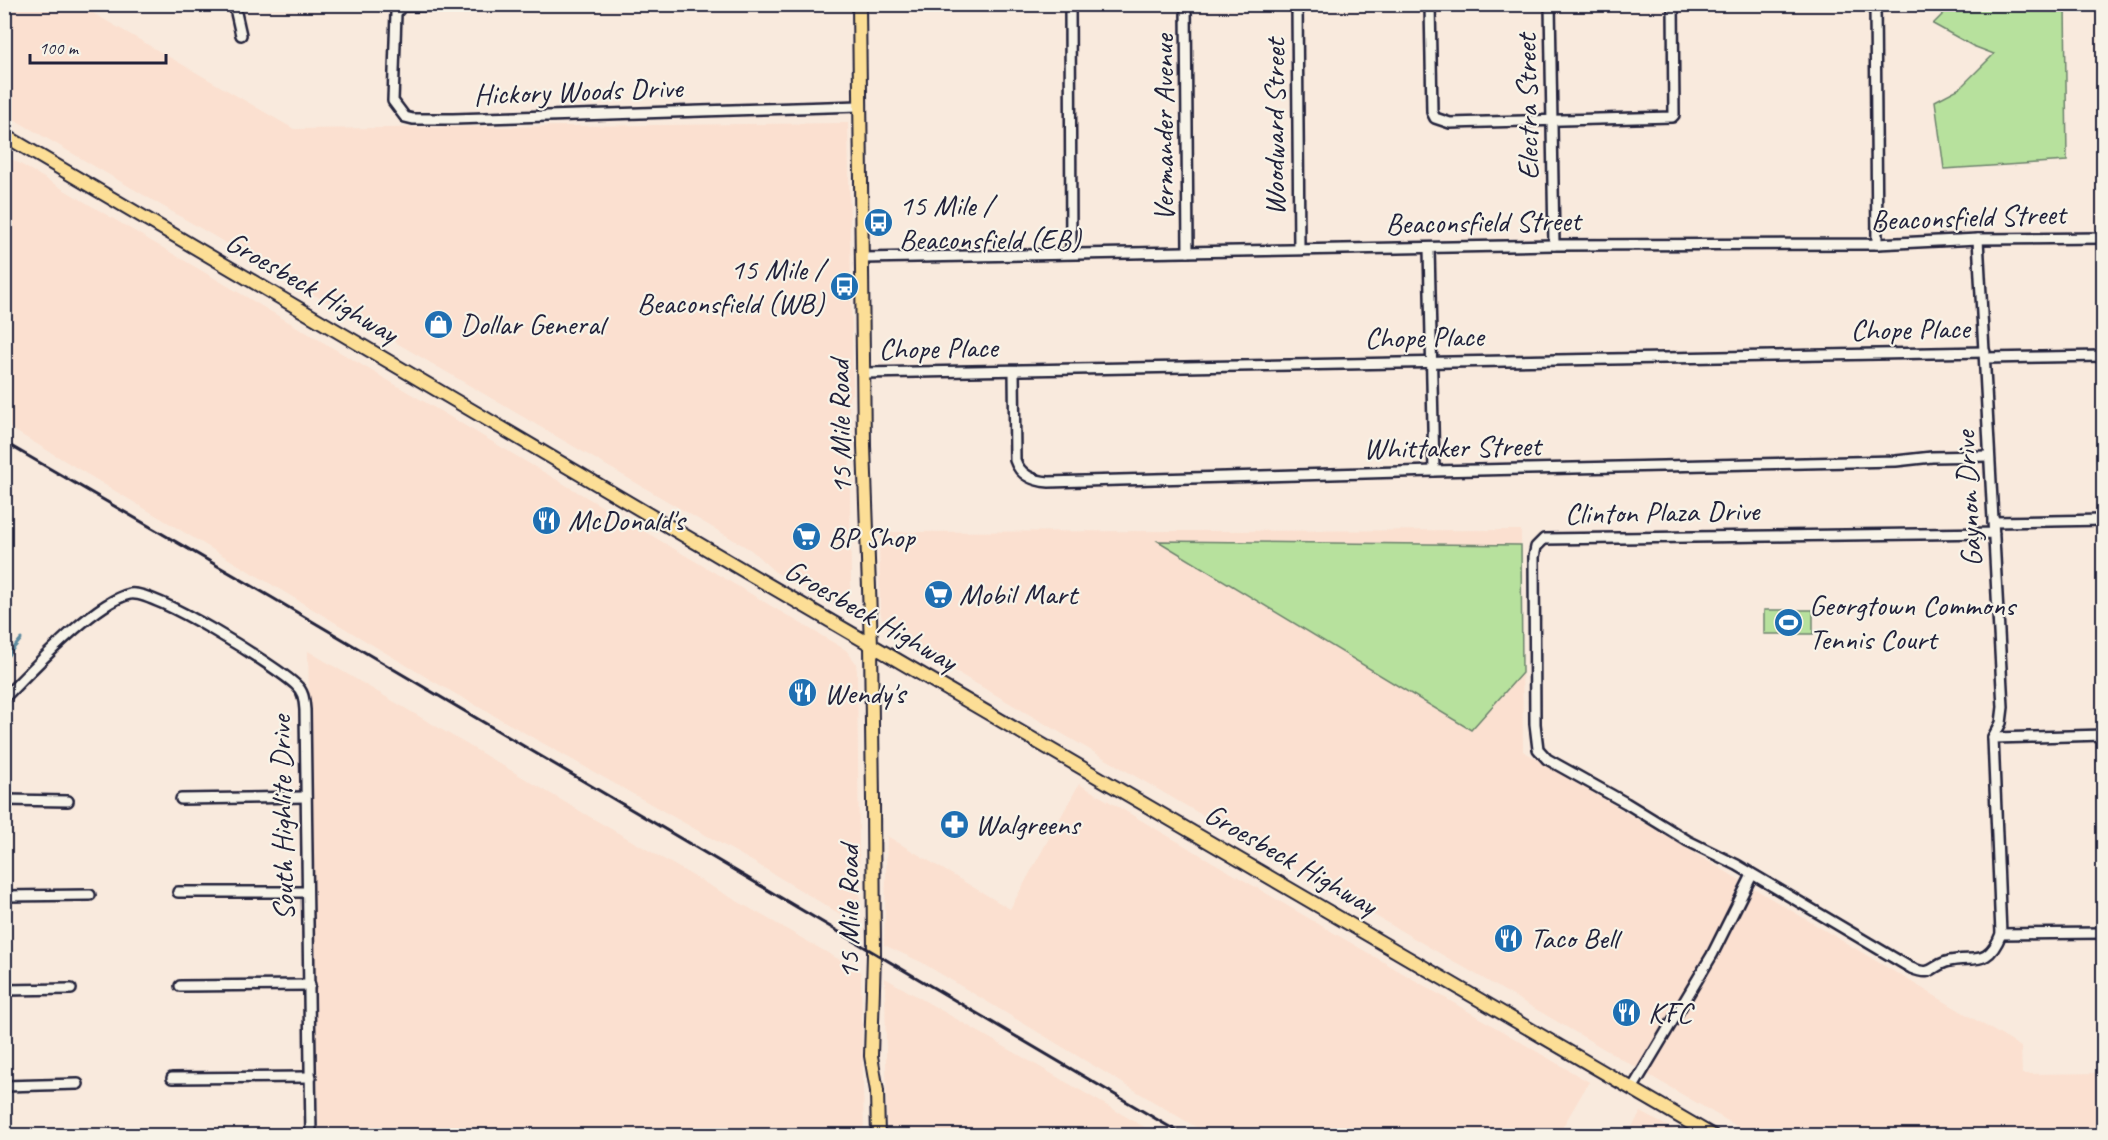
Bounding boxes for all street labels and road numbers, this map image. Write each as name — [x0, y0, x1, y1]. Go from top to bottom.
street label: Electra Street — [1507, 31, 1547, 180]
street label: Vermander Avenue — [1144, 32, 1182, 221]
street label: Woodward Street — [1255, 35, 1293, 215]
street label: Hickory Woods Drive — [473, 68, 685, 114]
street label: Beaconsfield Street — [1870, 195, 2069, 239]
street label: Beaconsfield Street — [1385, 201, 1584, 243]
street label: Groesbeck Highway — [219, 222, 407, 353]
street label: Chope Place — [1850, 309, 1972, 349]
street label: Chope Place — [1364, 317, 1486, 357]
street label: Chope Place — [878, 328, 1000, 368]
street label: 15 Mile Road — [820, 355, 860, 494]
street label: Whittaker Street — [1363, 426, 1544, 468]
street label: Gaynon Drive — [1945, 428, 1991, 568]
street label: Clinton Plaza Drive — [1565, 491, 1762, 533]
street label: Groesbeck Highway — [778, 550, 966, 681]
street label: South Highlite Drive — [261, 713, 303, 921]
street label: Groesbeck Highway — [1198, 794, 1386, 925]
street label: 15 Mile Road — [829, 841, 867, 979]

